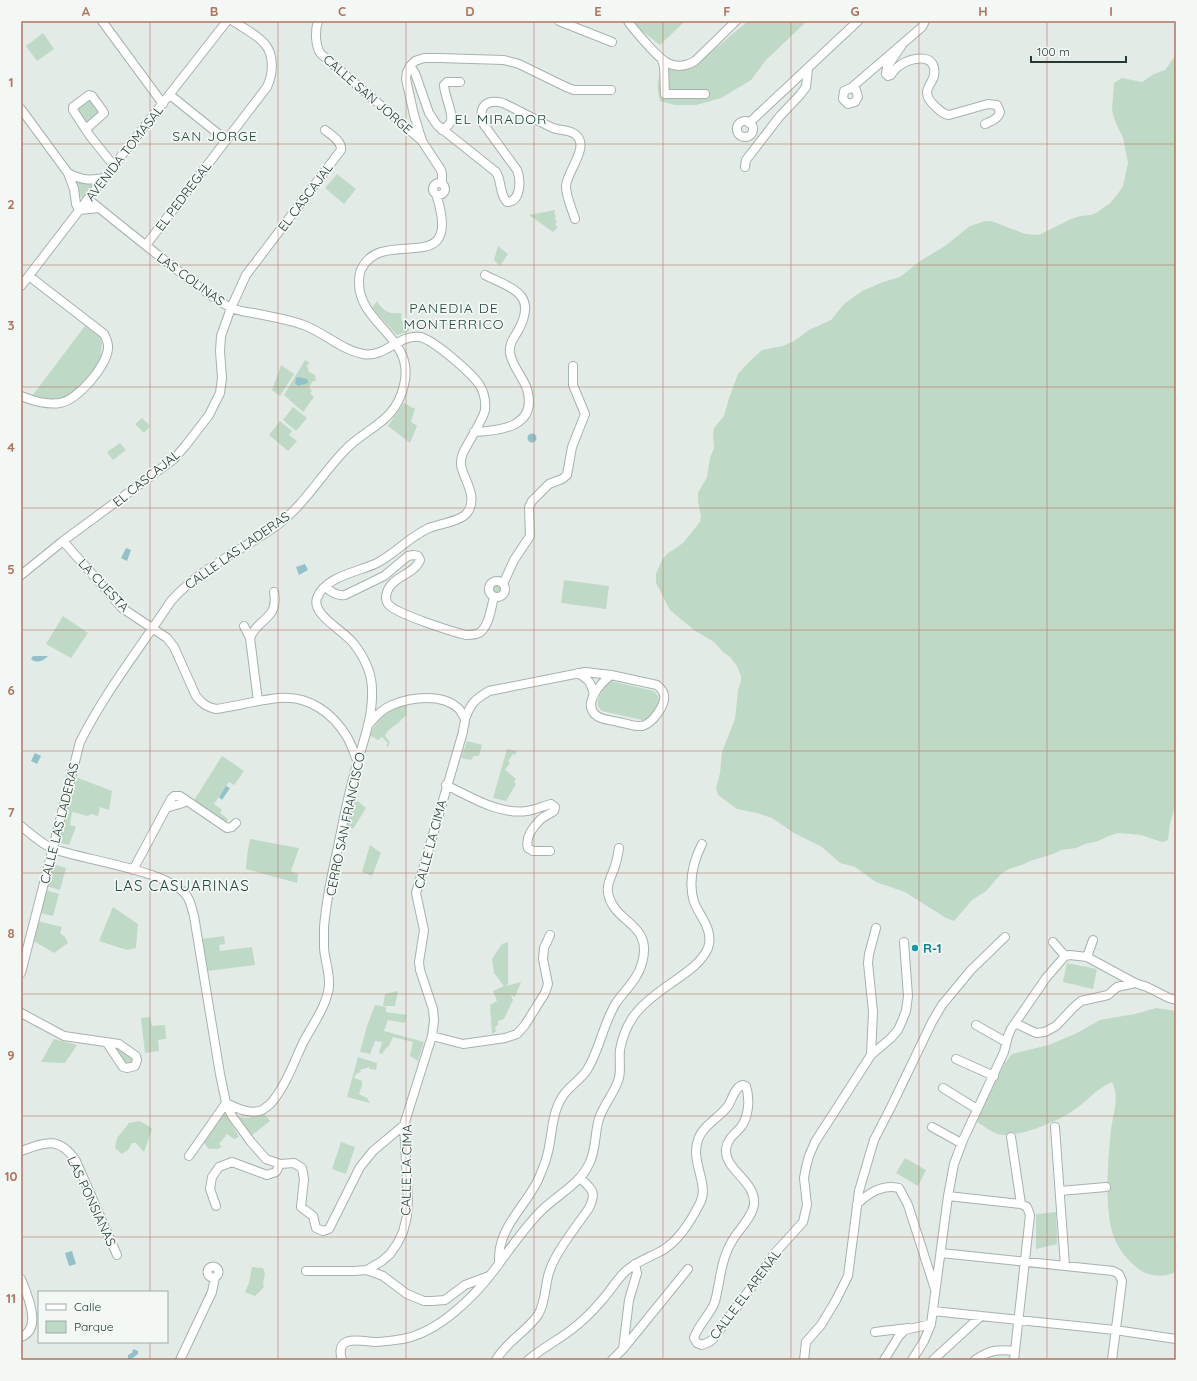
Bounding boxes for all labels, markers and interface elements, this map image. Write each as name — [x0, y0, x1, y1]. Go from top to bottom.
text: A — [82, 3, 91, 19]
text: B — [210, 3, 218, 19]
text: C — [338, 3, 346, 19]
text: D — [465, 3, 475, 19]
text: E — [594, 3, 602, 19]
text: F — [723, 3, 731, 19]
text: G — [850, 3, 860, 19]
text: H — [978, 3, 988, 19]
text: I — [1109, 3, 1113, 19]
scale bar — [1031, 38, 1126, 64]
text: 100 m — [1037, 44, 1070, 59]
street label: CALLE SAN JORGE — [320, 51, 416, 137]
text: 1 — [8, 74, 14, 90]
street label: AVENIDA TOMASAL — [82, 102, 166, 204]
district label: EL MIRADOR — [455, 110, 547, 128]
district label: SAN JORGE — [172, 127, 258, 145]
street label: EL PEDREGAL — [152, 158, 214, 234]
street label: EL CASCAJAL — [274, 160, 336, 234]
text: 2 — [7, 196, 15, 212]
street label: LAS COLINAS — [154, 249, 228, 309]
district label: PANEDIA DE MONTERRICO — [403, 299, 505, 333]
text: 3 — [8, 317, 15, 333]
text: 4 — [7, 439, 15, 455]
street label: EL CASCAJAL — [109, 446, 183, 510]
street label: CALLE LAS LADERAS — [181, 508, 293, 592]
street label: LA CUESTA — [75, 555, 133, 615]
text: 5 — [7, 561, 15, 577]
text: 6 — [7, 682, 15, 698]
street label: CERRO SAN FRANCISCO — [322, 750, 368, 897]
street label: CALLE LAS LADERAS — [36, 761, 82, 885]
street label: CALLE LA CIMA — [410, 797, 450, 890]
text: 7 — [7, 804, 15, 820]
district label: LAS CASUARINAS — [114, 876, 250, 895]
text: 8 — [7, 925, 15, 941]
place label: R-1 — [923, 940, 942, 956]
marker: R-1 — [910, 943, 920, 953]
text: 9 — [7, 1047, 15, 1063]
street label: CALLE LA CIMA — [397, 1124, 415, 1216]
street label: LAS PONSIANAS — [64, 1153, 120, 1249]
text: 10 — [4, 1168, 18, 1184]
street label: CALLE EL ARENAL — [706, 1246, 784, 1342]
text: 11 — [6, 1290, 16, 1306]
legend — [38, 1291, 168, 1343]
text: Calle — [74, 1299, 102, 1314]
text: Parque — [74, 1319, 114, 1334]

